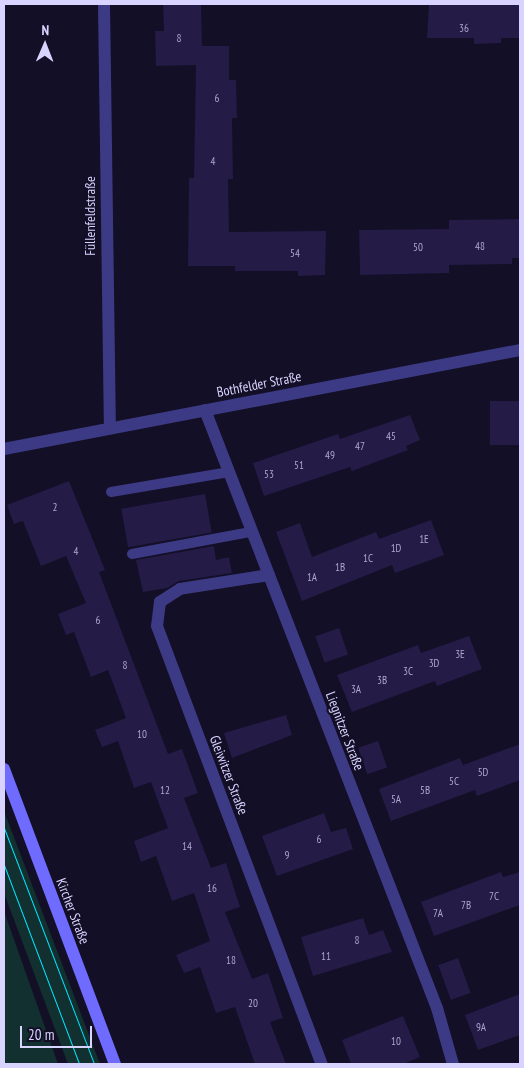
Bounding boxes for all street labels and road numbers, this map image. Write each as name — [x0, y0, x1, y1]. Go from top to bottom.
street label: Füllenfeldstraße — [82, 176, 98, 256]
street label: Bothfelder Straße — [215, 368, 303, 400]
street label: Liegnitzer Straße — [322, 689, 368, 773]
street label: Gleiwitzer Straße — [206, 733, 252, 817]
street label: Kircher Straße — [53, 876, 93, 946]

